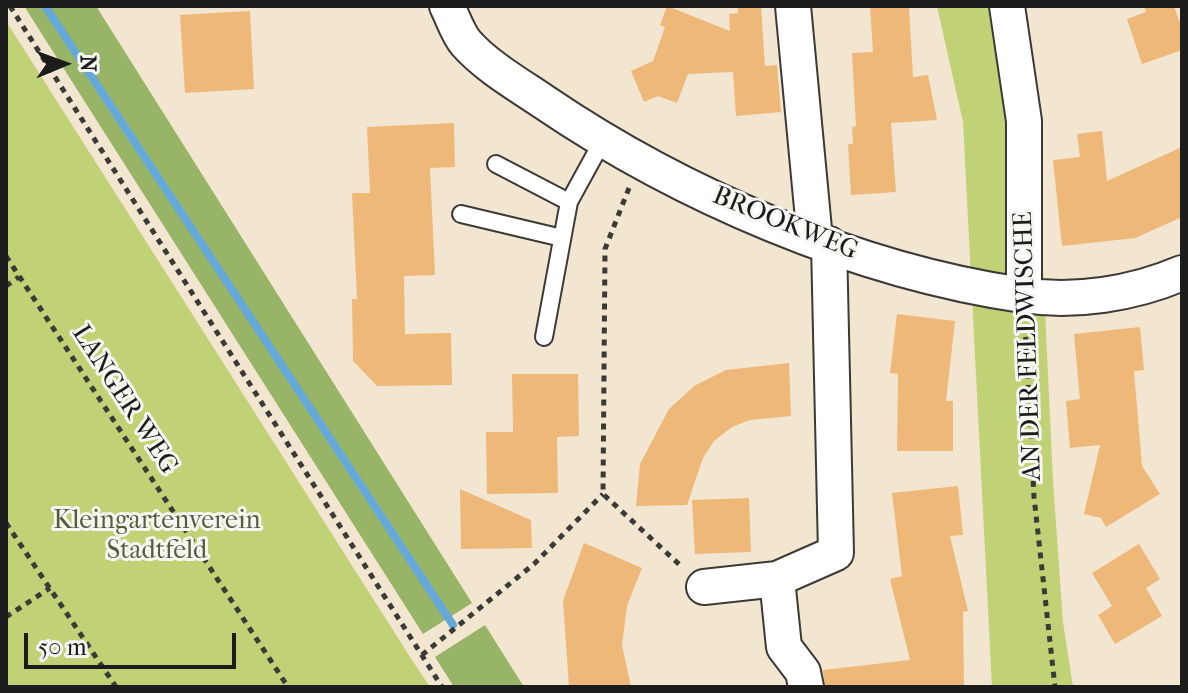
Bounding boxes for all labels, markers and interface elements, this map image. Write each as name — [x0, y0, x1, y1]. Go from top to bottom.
north arrow — [24, 24, 104, 104]
text: N — [75, 55, 101, 72]
street label: BROOKWEG — [708, 181, 862, 267]
street label: AN DER FELDWISCHE — [1009, 211, 1049, 481]
street label: LANGER WEG — [64, 320, 184, 480]
park label: Kleingartenverein Stadtfeld — [53, 506, 261, 568]
scale bar — [28, 617, 240, 667]
text: 50 m — [38, 633, 87, 661]

